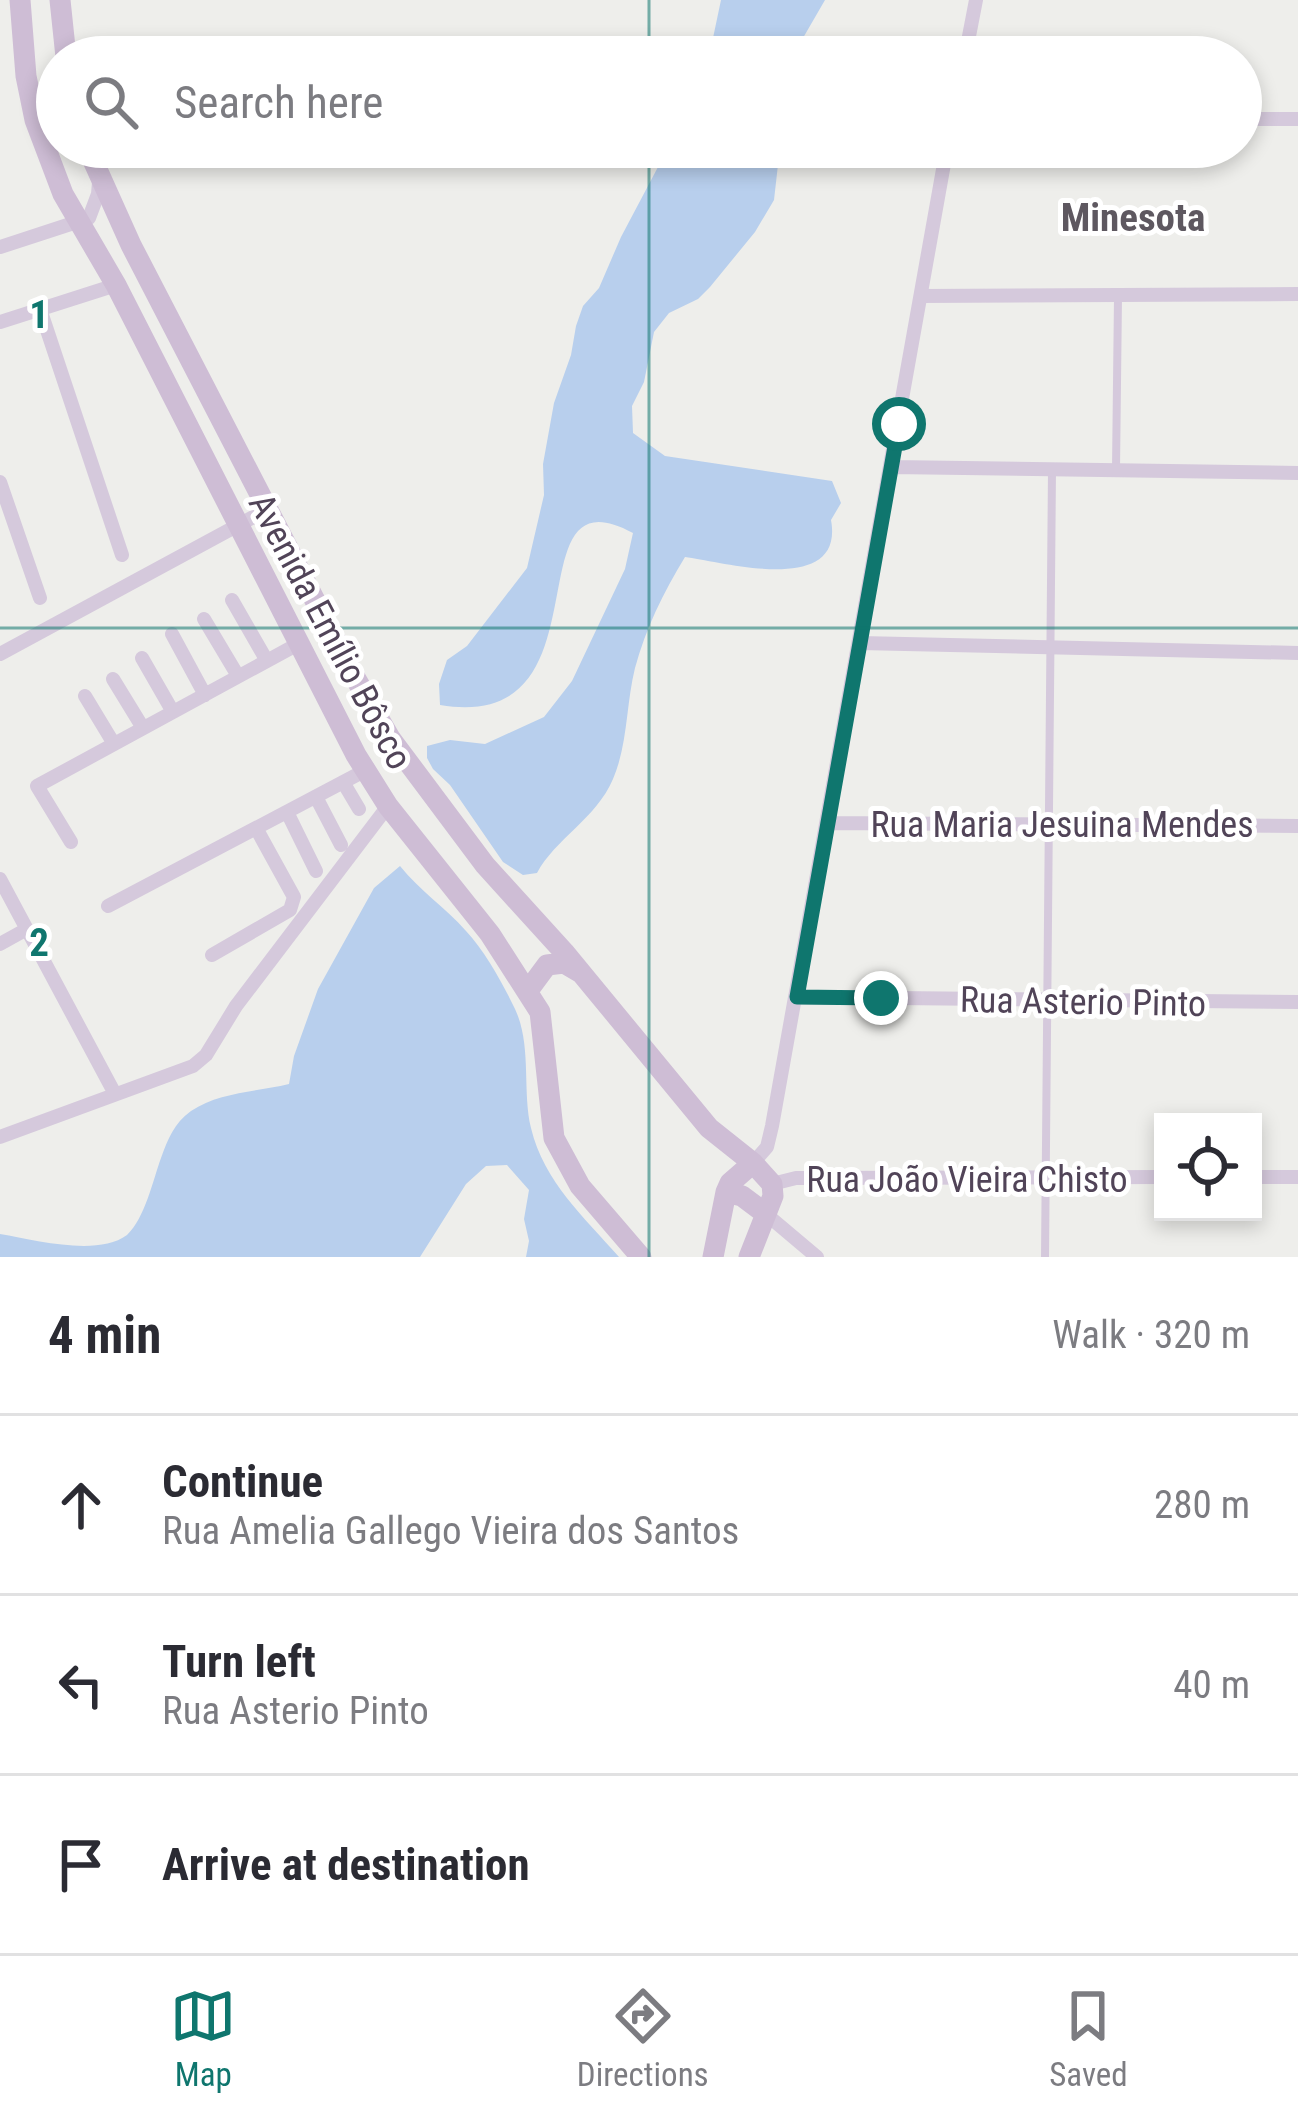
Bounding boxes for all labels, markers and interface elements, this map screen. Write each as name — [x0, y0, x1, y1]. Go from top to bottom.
search box — [36, 36, 1262, 168]
icon: search — [78, 69, 144, 135]
text: Search here — [174, 76, 383, 129]
district label: Minesota — [1061, 195, 1205, 241]
text: 1 — [29, 292, 49, 338]
route start — [872, 397, 926, 451]
street label: Avenida Emílio Bôsco — [240, 486, 421, 776]
street label: Rua Maria Jesuina Mendes — [870, 804, 1254, 846]
text: 2 — [29, 920, 49, 966]
route end — [854, 971, 908, 1025]
street label: Rua Asterio Pinto — [959, 979, 1206, 1025]
map controls — [1154, 1113, 1262, 1221]
button: locate — [1154, 1113, 1262, 1221]
street label: Rua João Vieira Chisto — [806, 1159, 1128, 1201]
text: 4 min — [48, 1306, 161, 1365]
text: Walk · 320 m — [1052, 1312, 1250, 1358]
text: Continue — [162, 1455, 323, 1508]
icon: ahead — [48, 1472, 114, 1538]
text: 280 m — [1154, 1482, 1250, 1528]
text: Rua Amelia Gallego Vieira dos Santos — [162, 1508, 739, 1554]
text: Turn left — [162, 1635, 316, 1688]
icon: left — [48, 1652, 114, 1718]
text: 40 m — [1173, 1662, 1250, 1708]
text: Rua Asterio Pinto — [162, 1688, 429, 1734]
icon: arrive — [48, 1832, 114, 1898]
text: Arrive at destination — [162, 1838, 530, 1891]
tab: Map — [170, 1983, 236, 2094]
tab: Directions — [577, 1983, 709, 2094]
tab: Saved — [1049, 1983, 1128, 2094]

